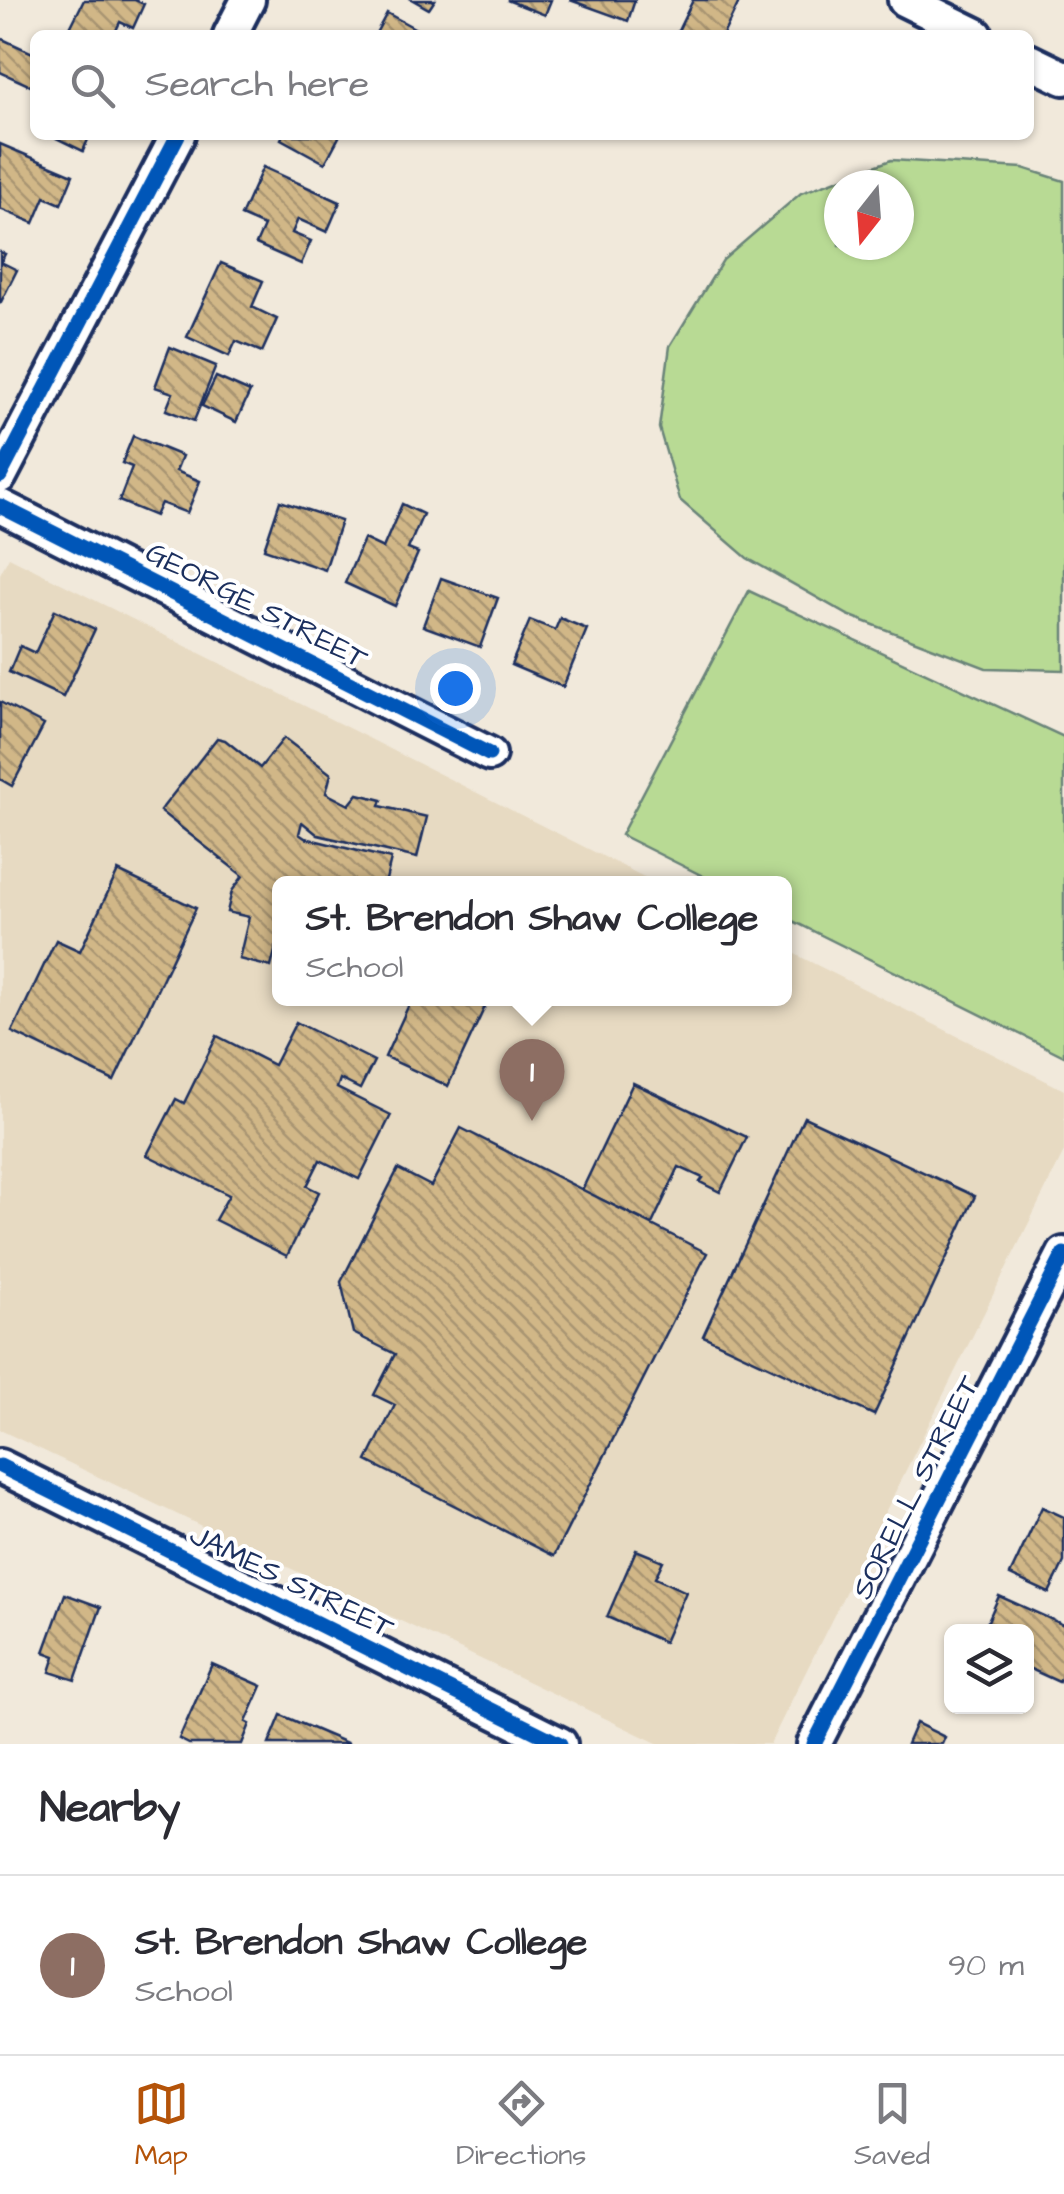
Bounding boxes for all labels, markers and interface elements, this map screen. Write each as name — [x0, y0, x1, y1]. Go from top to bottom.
search box — [30, 30, 1034, 140]
icon: search — [65, 58, 120, 113]
text: Search here — [145, 59, 369, 111]
north arrow — [824, 170, 914, 260]
street label: GEORGE STREET — [138, 532, 375, 680]
your location — [430, 663, 481, 714]
popup — [272, 876, 792, 1006]
text: St. Brendon Shaw College — [306, 893, 758, 945]
text: School — [306, 945, 403, 990]
pin: 1 — [500, 1038, 564, 1121]
street label: SORELL STREET — [841, 1368, 990, 1606]
street label: JAMES STREET — [182, 1514, 401, 1650]
map controls — [944, 1624, 1034, 1714]
button: layers — [944, 1624, 1034, 1714]
text: Nearby — [40, 1780, 180, 1838]
text: St. Brendon Shaw College — [135, 1917, 587, 1969]
text: 1 — [70, 1943, 75, 1988]
text: 90 m — [948, 1943, 1024, 1988]
text: School — [135, 1969, 233, 2014]
tab: Map — [134, 2076, 189, 2175]
tab: Directions — [456, 2076, 586, 2175]
tab: Saved — [854, 2076, 930, 2175]

